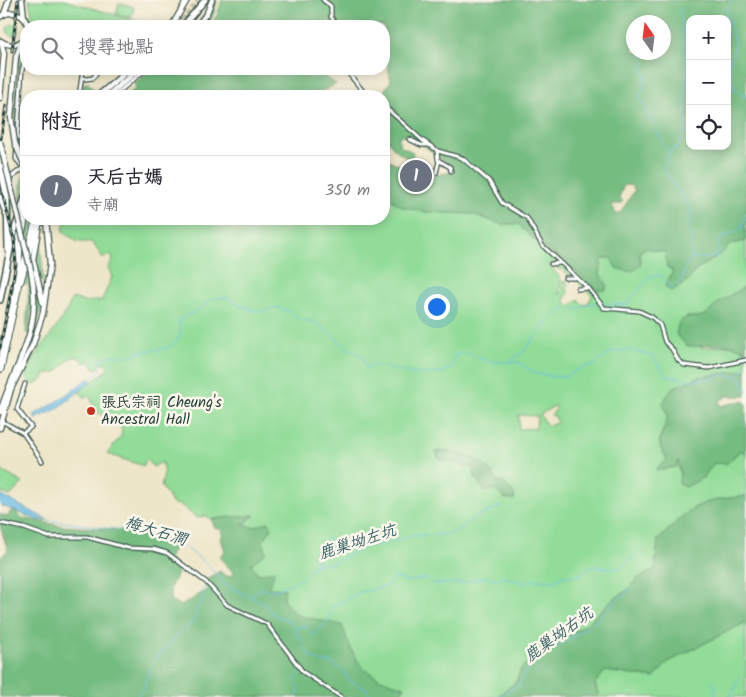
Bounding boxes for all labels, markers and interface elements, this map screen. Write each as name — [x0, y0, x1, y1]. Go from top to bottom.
north arrow — [626, 15, 671, 60]
map controls — [686, 15, 731, 150]
button: + — [686, 15, 731, 60]
search box — [20, 20, 390, 75]
text: 搜尋地點 — [78, 33, 154, 63]
icon: search — [38, 34, 66, 62]
button: − — [686, 60, 731, 105]
button: locate — [686, 105, 731, 150]
text: 附近 — [40, 106, 82, 139]
pin: 1 — [400, 157, 432, 195]
text: 天后古媽 — [87, 163, 163, 193]
text: 1 — [54, 178, 58, 203]
text: 350 m — [325, 178, 370, 203]
text: 寺廟 — [87, 193, 119, 218]
your location — [424, 294, 450, 320]
place label: 張氏宗祠 Cheung's Ancestral Hall — [101, 391, 222, 432]
marker: 張氏宗祠 Cheung's Ancestral Hall — [85, 405, 97, 417]
water label: 梅大石澗 — [121, 510, 192, 553]
water label: 鹿巢坳左坑 — [316, 518, 401, 567]
water label: 鹿巢坳右坑 — [519, 600, 600, 669]

